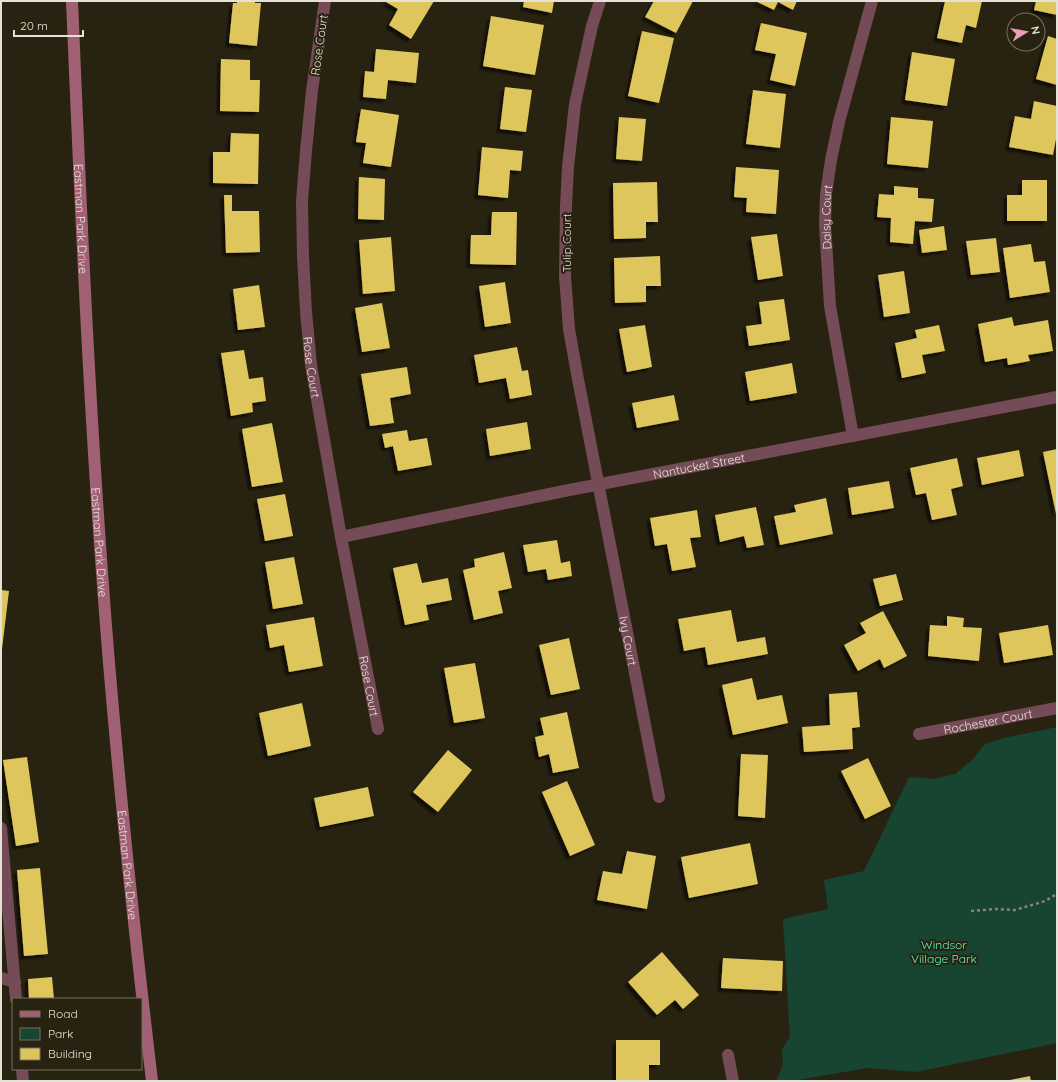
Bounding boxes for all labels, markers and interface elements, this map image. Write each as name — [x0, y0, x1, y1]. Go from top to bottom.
scale bar — [14, 12, 83, 38]
north arrow — [1006, 12, 1046, 52]
street label: Rose Court — [307, 13, 331, 77]
text: 20 m — [20, 18, 48, 33]
text: N — [1028, 25, 1043, 35]
street label: Eastman Park Drive — [71, 163, 92, 274]
street label: Daisy Court — [817, 184, 835, 250]
street label: Tulip Court — [559, 213, 574, 273]
street label: Rose Court — [301, 336, 324, 399]
street label: Nantucket Street — [652, 449, 746, 481]
street label: Eastman Park Drive — [89, 487, 111, 598]
street label: Ivy Court — [617, 615, 641, 667]
street label: Rose Court — [357, 654, 383, 718]
street label: Rochester Court — [942, 705, 1033, 737]
street label: Eastman Park Drive — [115, 810, 141, 921]
park label: Windsor Village Park — [911, 937, 977, 966]
legend — [12, 998, 142, 1070]
text: Road — [48, 1006, 78, 1021]
text: Park — [48, 1026, 73, 1041]
text: Building — [48, 1046, 92, 1061]

